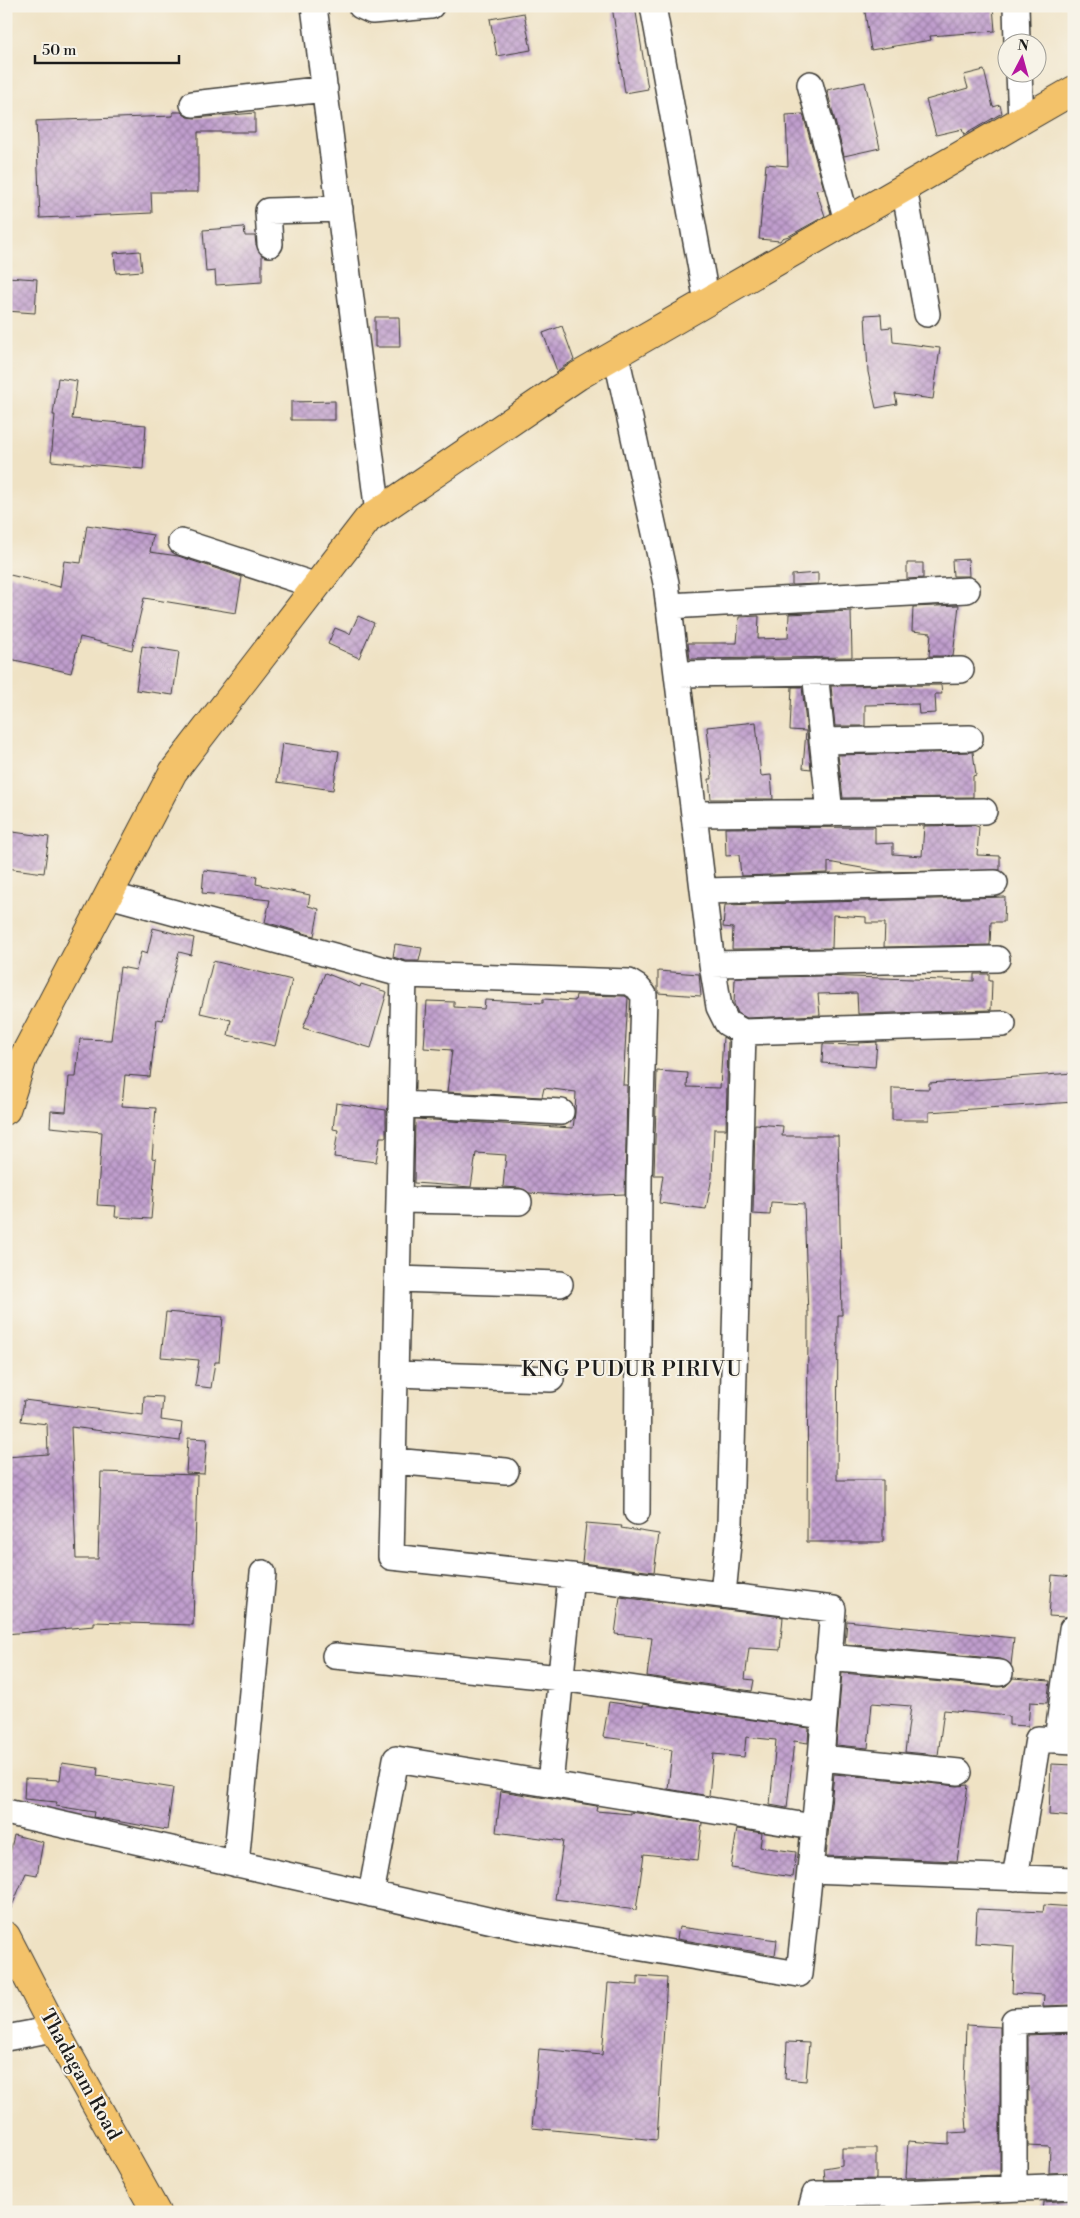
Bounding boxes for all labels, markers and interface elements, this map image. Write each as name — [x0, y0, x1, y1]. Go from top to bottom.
scale bar — [35, 32, 179, 64]
north arrow — [998, 32, 1048, 82]
text: N — [1017, 37, 1030, 56]
text: 50 m — [42, 41, 76, 60]
district label: KNG PUDUR PIRIVU — [521, 1357, 743, 1383]
street label: Thadagam Road — [34, 2005, 127, 2145]

